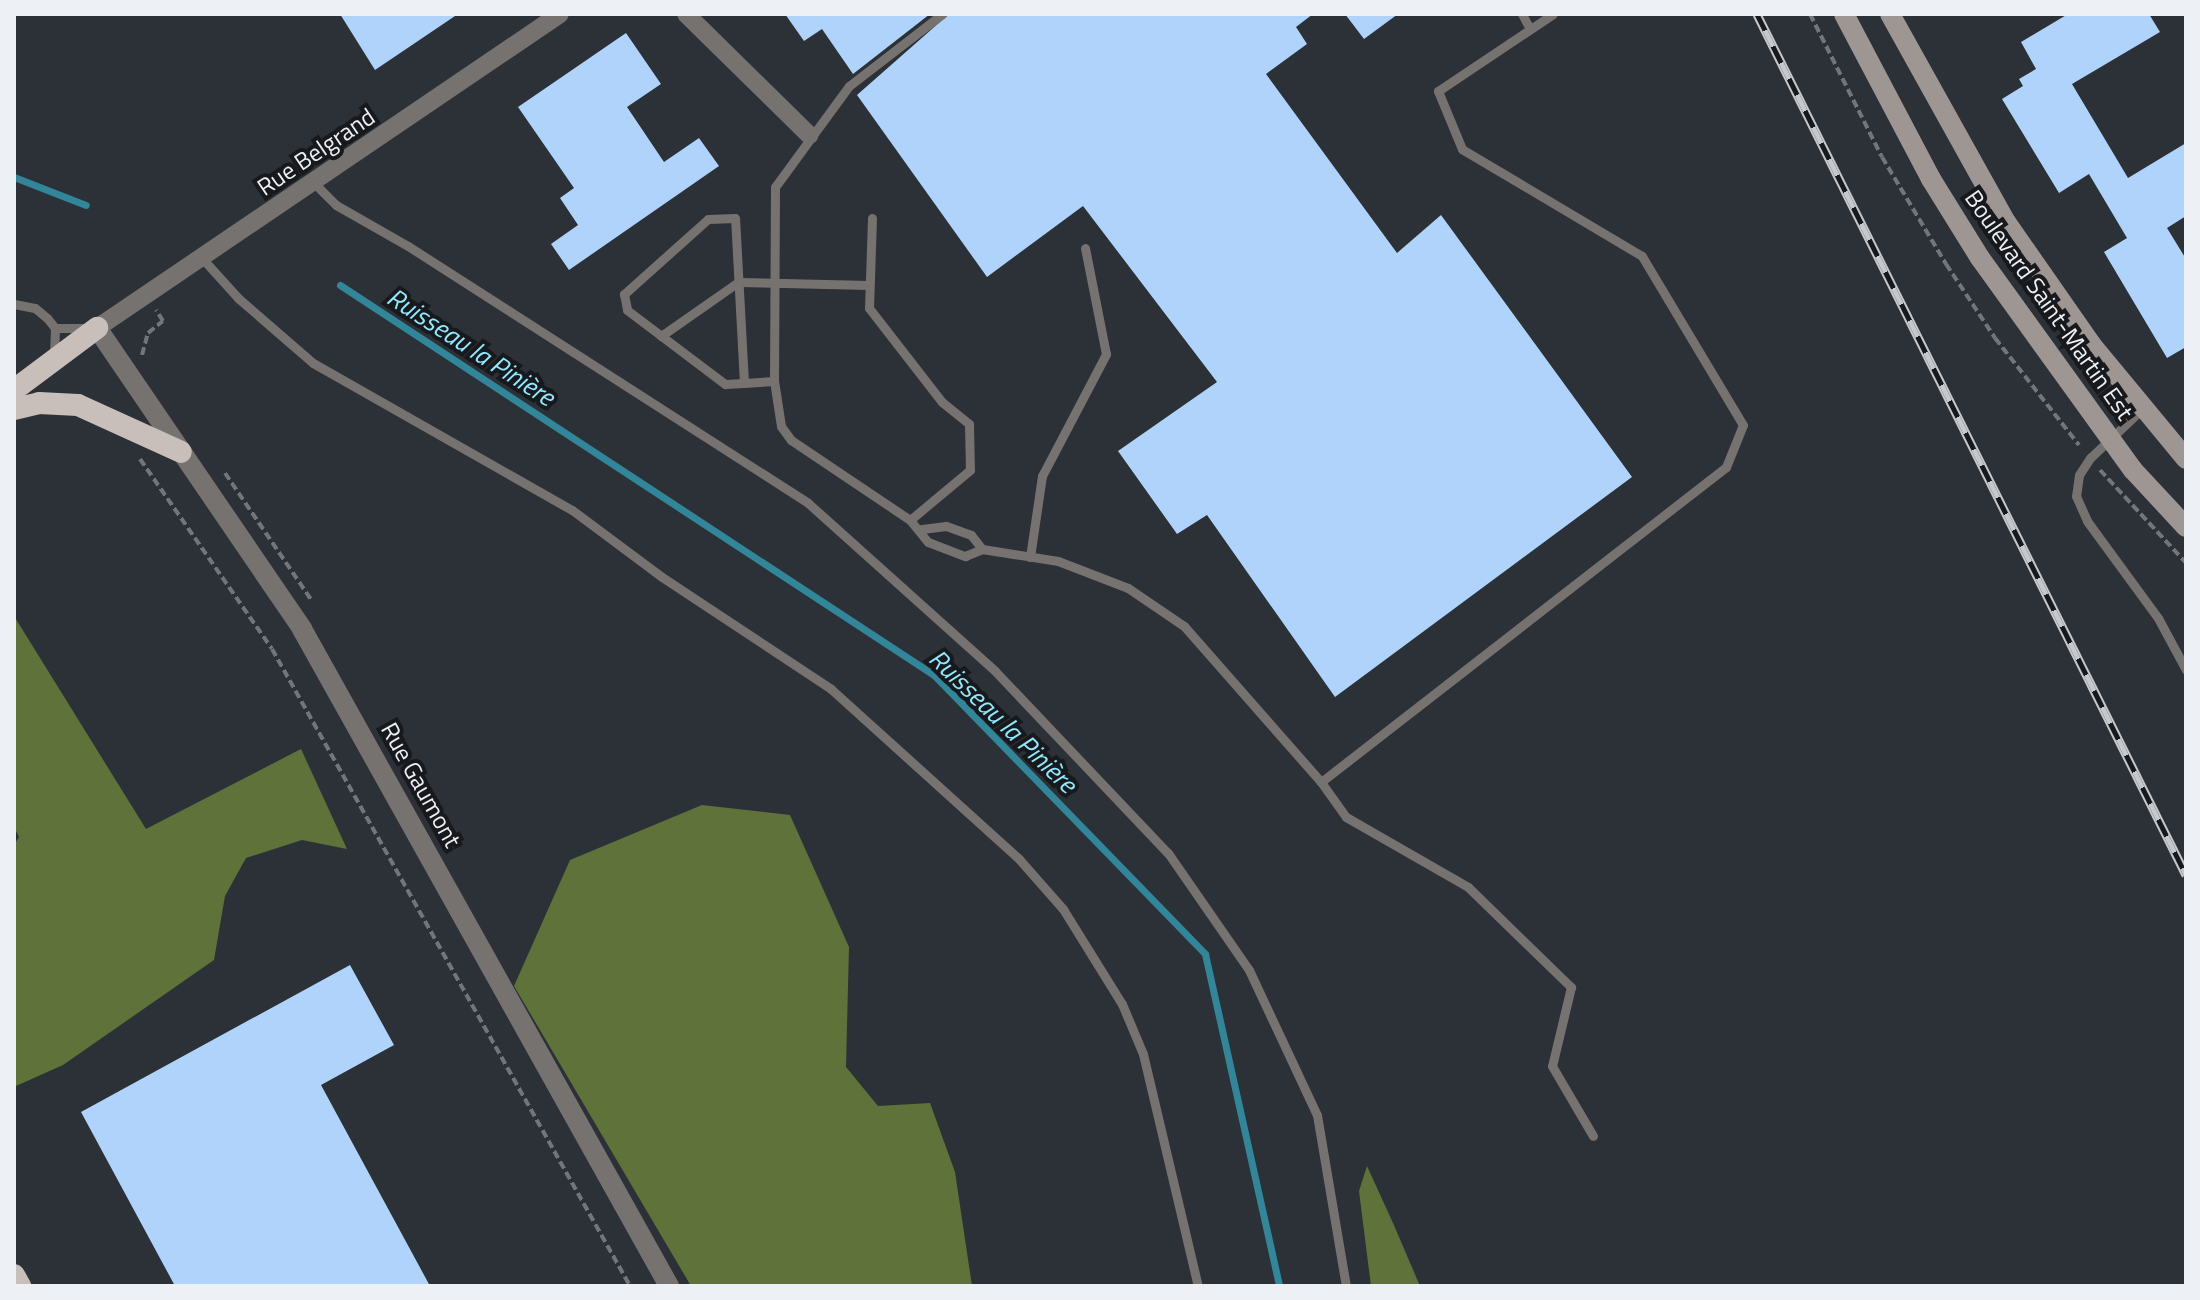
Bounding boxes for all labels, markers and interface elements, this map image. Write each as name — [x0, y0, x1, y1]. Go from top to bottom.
street label: Rue Belgrand — [252, 102, 380, 202]
street label: Boulevard Saint-Martin Est — [1959, 185, 2139, 425]
water label: Ruisseau la Pinière — [382, 281, 560, 413]
water label: Ruisseau la Pinière — [923, 643, 1083, 799]
street label: Rue Gaumont — [375, 718, 467, 852]

